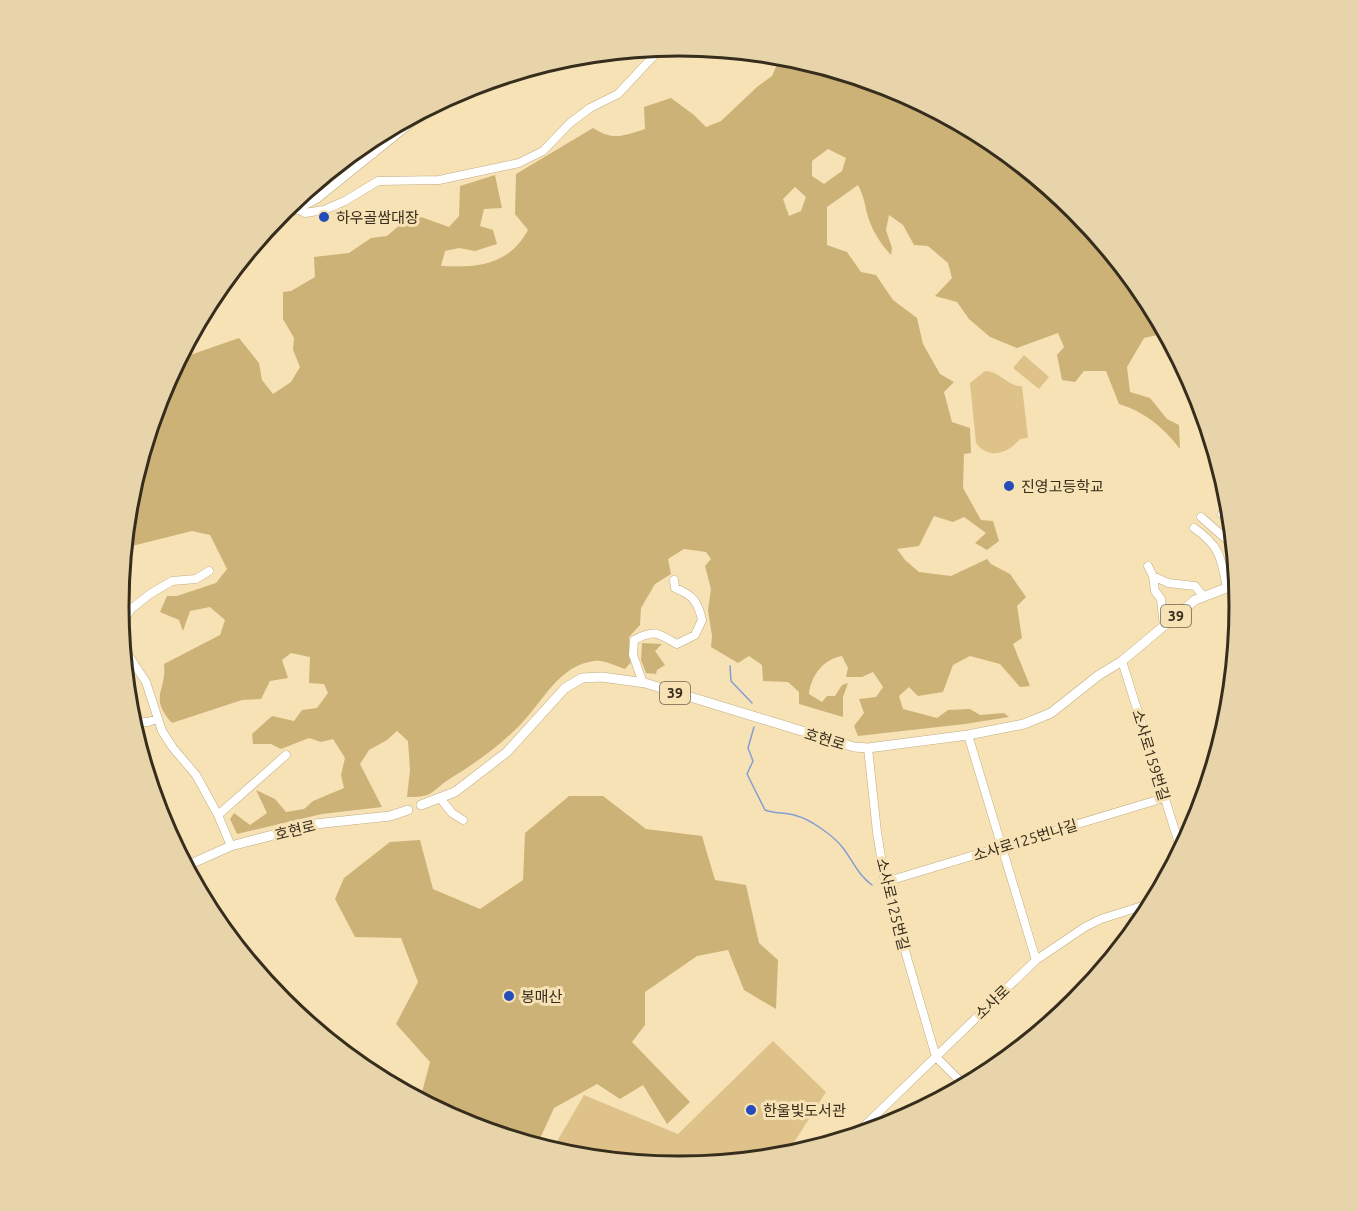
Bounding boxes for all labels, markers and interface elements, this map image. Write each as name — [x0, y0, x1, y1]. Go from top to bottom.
place label: 하우골쌈대장 — [336, 209, 419, 226]
marker: 하우골쌈대장 — [317, 210, 331, 224]
place label: 진영고등학교 — [1021, 478, 1104, 495]
marker: 진영고등학교 — [1002, 479, 1016, 493]
road number: 39 — [1161, 605, 1191, 627]
road number: 39 — [660, 682, 690, 704]
street label: 소사로159번길 — [1129, 707, 1173, 803]
street label: 호현로 — [803, 725, 847, 753]
street label: 소사로125번나길 — [971, 816, 1079, 864]
street label: 호현로 — [273, 817, 317, 843]
street label: 소사로125번길 — [873, 856, 913, 952]
street label: 소사로 — [971, 982, 1013, 1022]
place label: 봉매산 — [521, 988, 563, 1005]
marker: 봉매산 — [502, 989, 516, 1003]
place label: 한울빛도서관 — [763, 1102, 846, 1119]
marker: 한울빛도서관 — [744, 1103, 758, 1117]

